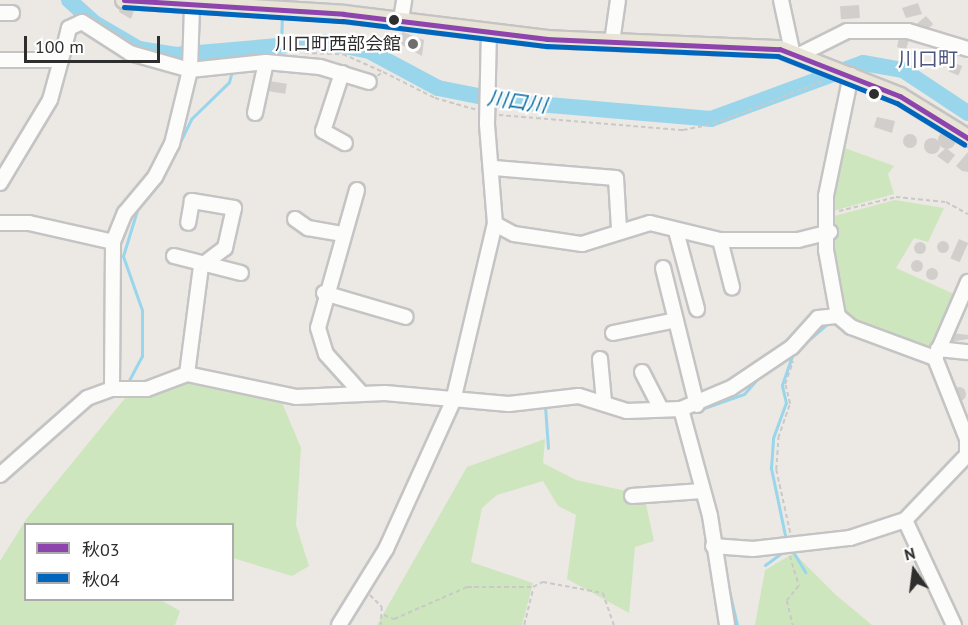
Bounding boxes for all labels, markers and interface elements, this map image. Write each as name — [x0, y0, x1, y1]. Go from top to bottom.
unlabelled marker — [388, 14, 400, 26]
scale bar — [27, 24, 164, 62]
place label: 川口町西部会館 — [275, 33, 401, 55]
text: 100 m — [35, 35, 84, 58]
marker: 川口町西部会館 — [406, 37, 420, 51]
district label: 川口町 — [898, 47, 958, 71]
water label: 川口川 — [486, 86, 548, 118]
unlabelled marker — [868, 88, 880, 100]
legend — [24, 523, 234, 601]
text: 秋03 — [82, 538, 120, 561]
north arrow — [884, 541, 944, 601]
text: N — [902, 543, 917, 565]
text: 秋04 — [82, 568, 120, 591]

